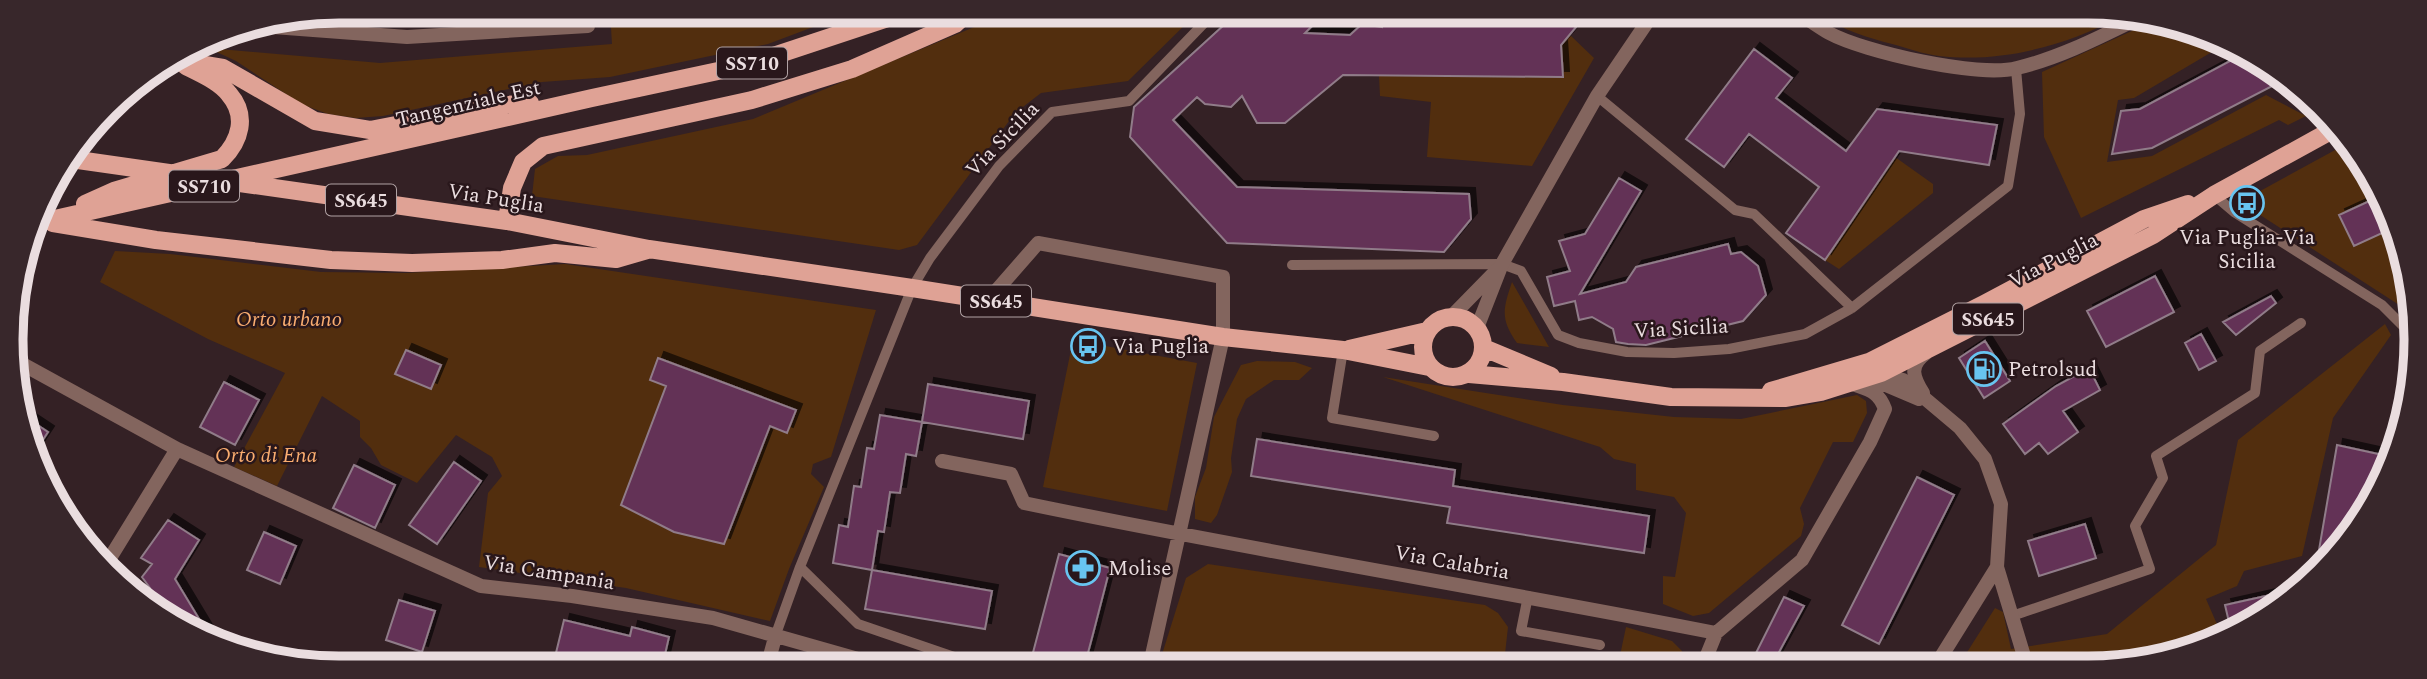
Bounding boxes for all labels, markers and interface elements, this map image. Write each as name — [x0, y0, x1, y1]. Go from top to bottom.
road number: SS710 — [717, 48, 787, 78]
street label: Tangenziale Est — [393, 72, 544, 136]
street label: Via Sicilia — [958, 94, 1048, 185]
road number: SS710 — [169, 170, 239, 202]
street label: Via Puglia — [445, 176, 547, 222]
road number: SS645 — [326, 184, 396, 216]
bus stop icon: Via Puglia-Via Sicilia — [2228, 184, 2266, 222]
place label: Via Puglia-Via Sicilia — [2179, 222, 2316, 278]
street label: Via Puglia — [2003, 224, 2105, 297]
road number: SS645 — [961, 286, 1031, 316]
park label: Orto urbano — [236, 304, 342, 336]
road number: SS645 — [1953, 304, 2023, 334]
street label: Via Sicilia — [1633, 310, 1730, 347]
bus stop icon: Via Puglia — [1069, 327, 1107, 365]
place label: Via Puglia — [1112, 331, 1210, 363]
fuel station icon: Petrolsud — [1965, 350, 2003, 388]
place label: Petrolsud — [2008, 354, 2097, 386]
park label: Orto di Ena — [215, 440, 317, 472]
street label: Via Calabria — [1392, 537, 1513, 589]
street label: Via Campania — [481, 547, 617, 599]
pharmacy icon: Molise — [1064, 549, 1102, 587]
place label: Molise — [1108, 553, 1171, 585]

